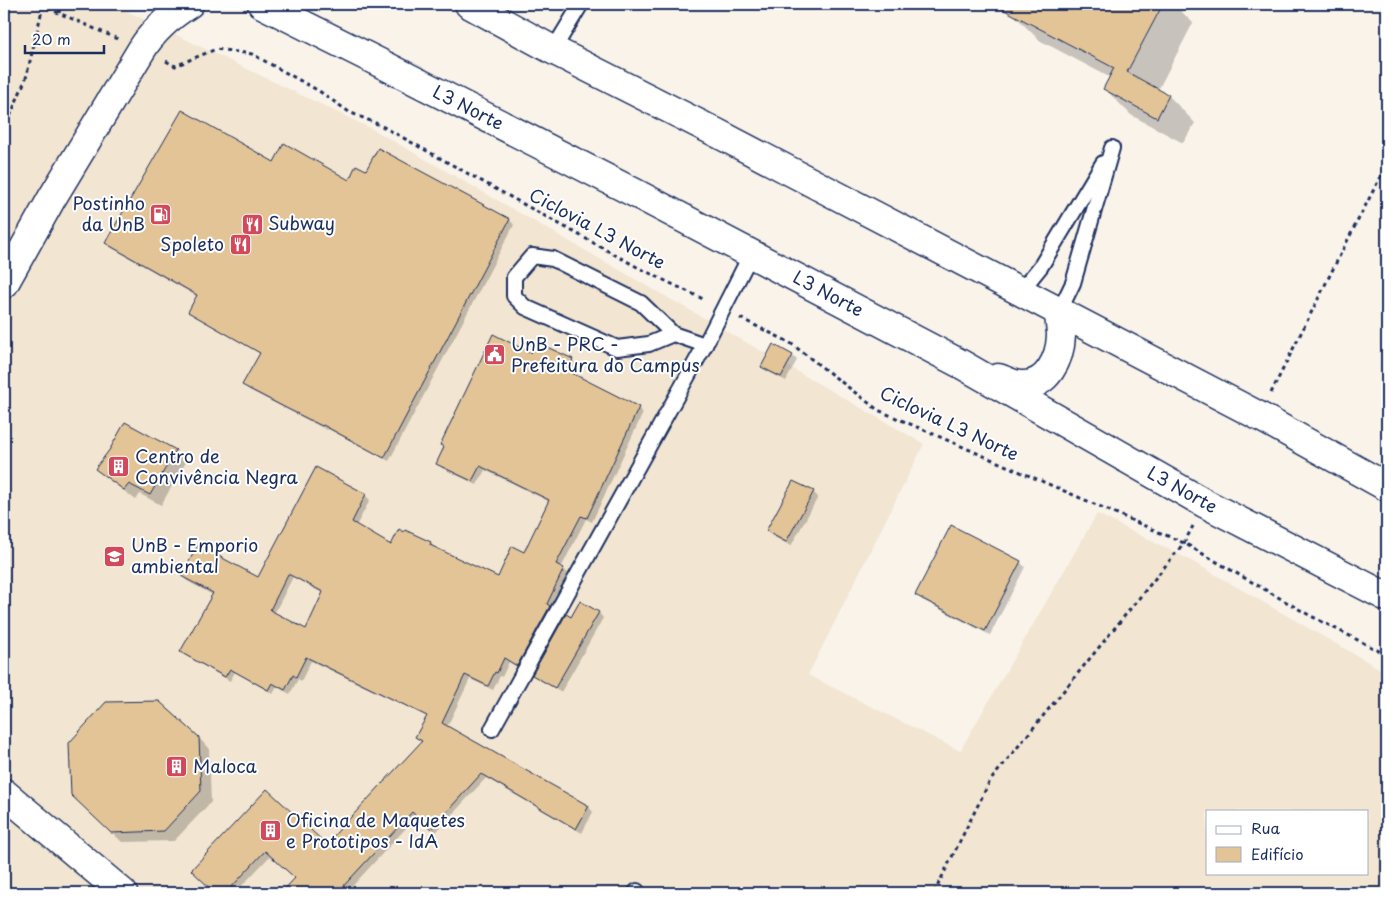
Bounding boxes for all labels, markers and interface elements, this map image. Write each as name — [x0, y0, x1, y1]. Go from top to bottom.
scale bar — [25, 22, 104, 54]
text: 20 m — [32, 27, 71, 50]
street label: L3 Norte — [429, 77, 509, 136]
street label: Ciclovia L3 Norte — [525, 180, 671, 275]
place label: Postinho da UnB — [73, 189, 145, 237]
fuel station icon: Postinho da UnB — [149, 202, 173, 226]
place label: Subway — [268, 209, 335, 236]
restaurant icon: Subway — [240, 212, 264, 236]
place label: Spoleto — [160, 230, 224, 257]
restaurant icon: Spoleto — [228, 233, 252, 257]
street label: L3 Norte — [789, 263, 869, 323]
place label: UnB - PRC - Prefeitura do Campus — [511, 330, 700, 378]
public building icon: UnB - PRC - Prefeitura do Campus — [483, 343, 507, 367]
street label: Ciclovia L3 Norte — [876, 379, 1024, 467]
place label: Centro de Convivência Negra — [135, 442, 298, 490]
building icon: Centro de Convivência Negra — [107, 455, 131, 479]
street label: L3 Norte — [1143, 458, 1223, 519]
place label: UnB - Emporio ambiental — [131, 531, 258, 579]
school or university icon: UnB - Emporio ambiental — [103, 544, 127, 568]
place label: Maloca — [193, 752, 258, 779]
building icon: Maloca — [165, 755, 189, 779]
place label: Oficina de Maquetes e Prototipos - IdA — [286, 806, 465, 854]
legend — [1206, 810, 1368, 874]
text: Rua — [1251, 816, 1280, 839]
building icon: Oficina de Maquetes e Prototipos - IdA — [258, 819, 282, 843]
text: Edifício — [1251, 842, 1304, 865]

